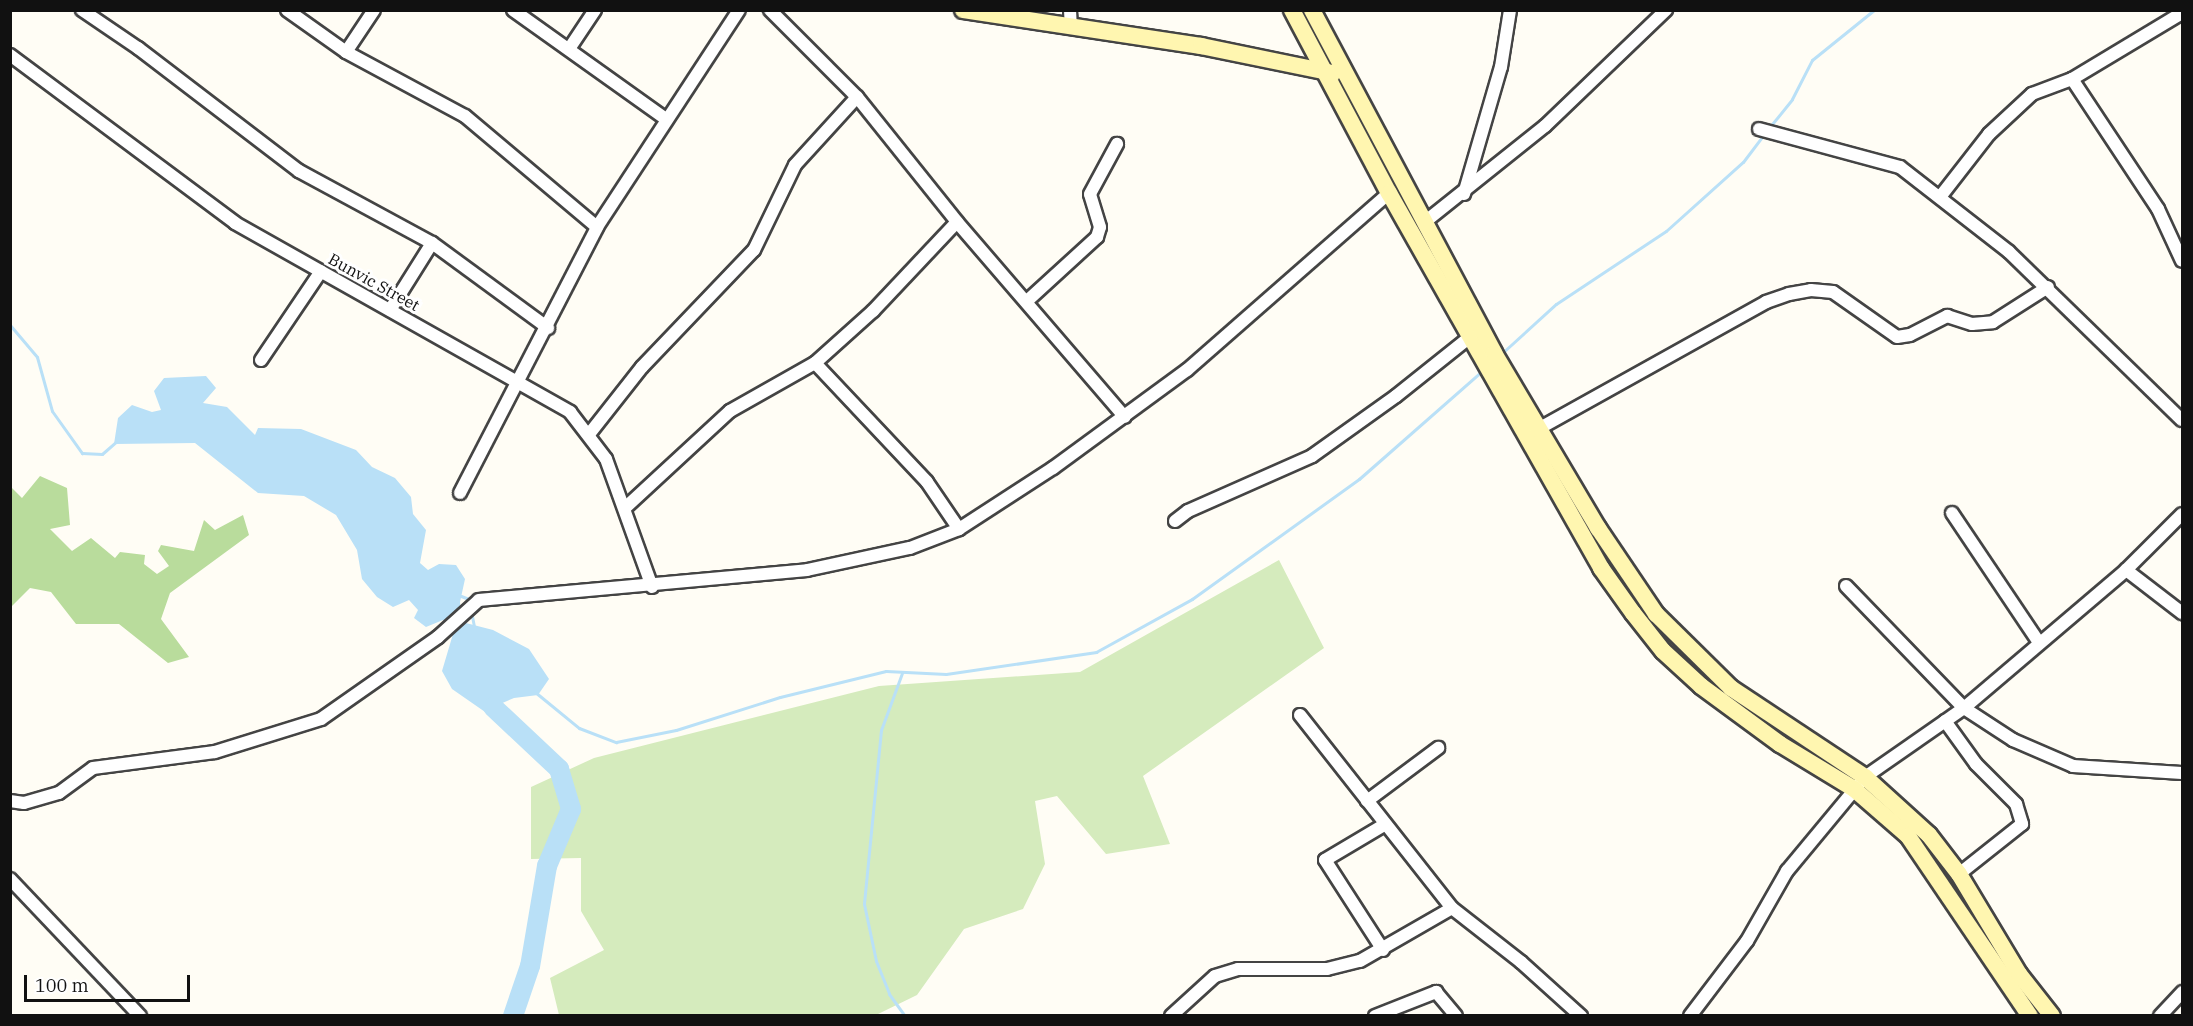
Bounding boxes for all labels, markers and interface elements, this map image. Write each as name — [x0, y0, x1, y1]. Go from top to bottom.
street label: Bunvic Street — [325, 249, 423, 315]
scale bar — [27, 963, 194, 1001]
text: 100 m — [35, 974, 89, 997]

